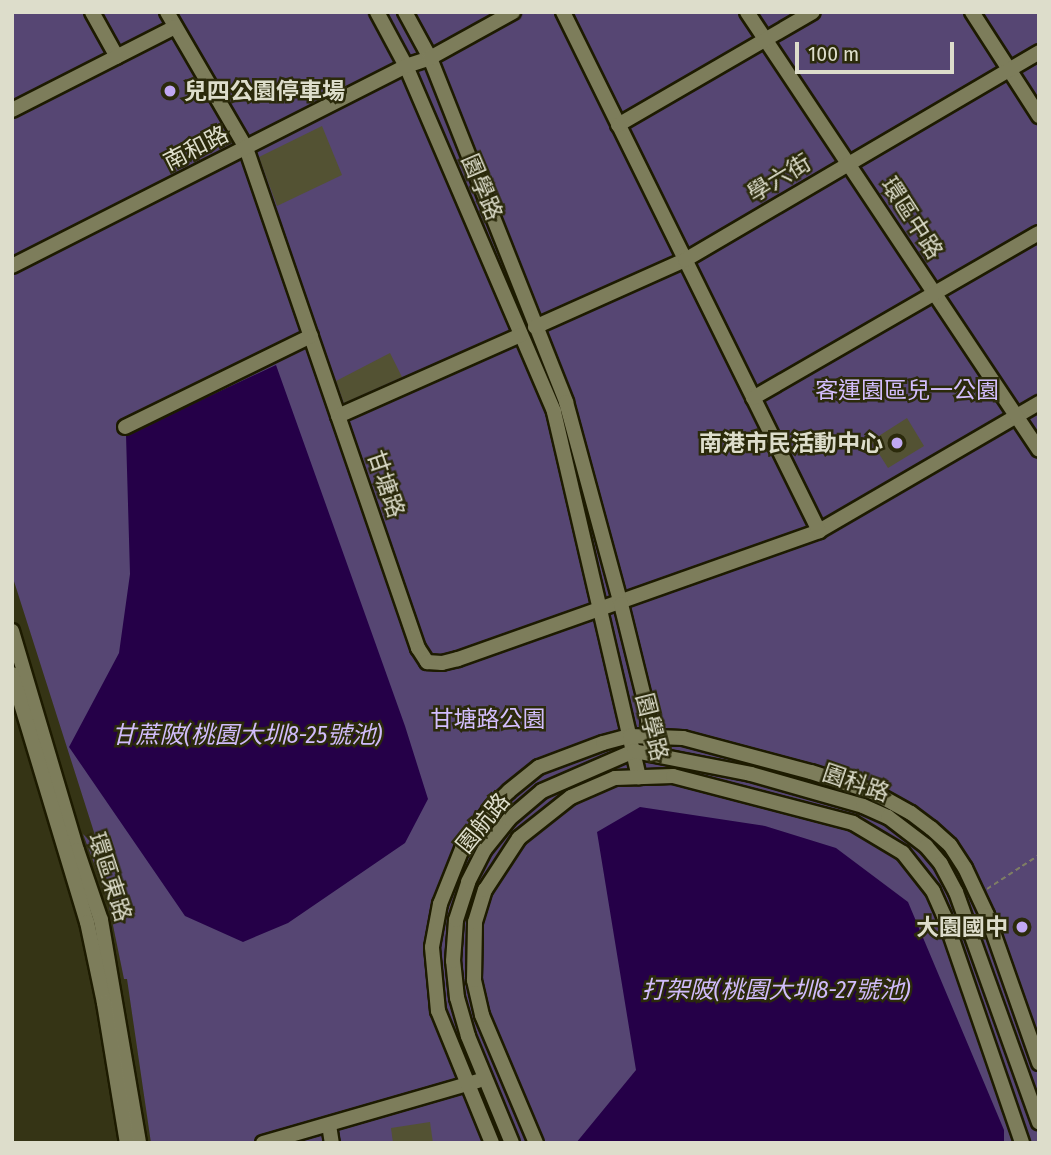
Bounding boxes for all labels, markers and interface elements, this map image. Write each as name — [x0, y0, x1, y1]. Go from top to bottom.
scale bar — [799, 28, 958, 72]
text: 100 m — [808, 41, 859, 67]
place label: 兒四公園停車場 — [184, 77, 345, 105]
marker: 兒四公園停車場 — [162, 83, 178, 99]
street label: 南和路 — [159, 120, 233, 176]
street label: 學六街 — [742, 148, 816, 208]
street label: 園學路 — [456, 150, 508, 224]
street label: 環區中路 — [875, 172, 949, 264]
park label: 客運園區兒一公園 — [815, 376, 999, 404]
place label: 南港市民活動中心 — [699, 429, 883, 457]
marker: 南港市民活動中心 — [889, 435, 905, 451]
street label: 甘塘路 — [362, 447, 410, 521]
street label: 園學路 — [630, 690, 674, 764]
park label: 甘塘路公園 — [431, 705, 545, 733]
water label: 甘蔗陂(桃園大圳8-25號池) — [112, 722, 382, 750]
street label: 園科路 — [819, 759, 893, 807]
street label: 園航路 — [451, 788, 515, 858]
street label: 環區東路 — [83, 829, 137, 925]
place label: 大園國中 — [916, 913, 1008, 941]
marker: 大園國中 — [1014, 919, 1030, 935]
water label: 打架陂(桃園大圳8-27號池) — [641, 977, 911, 1005]

